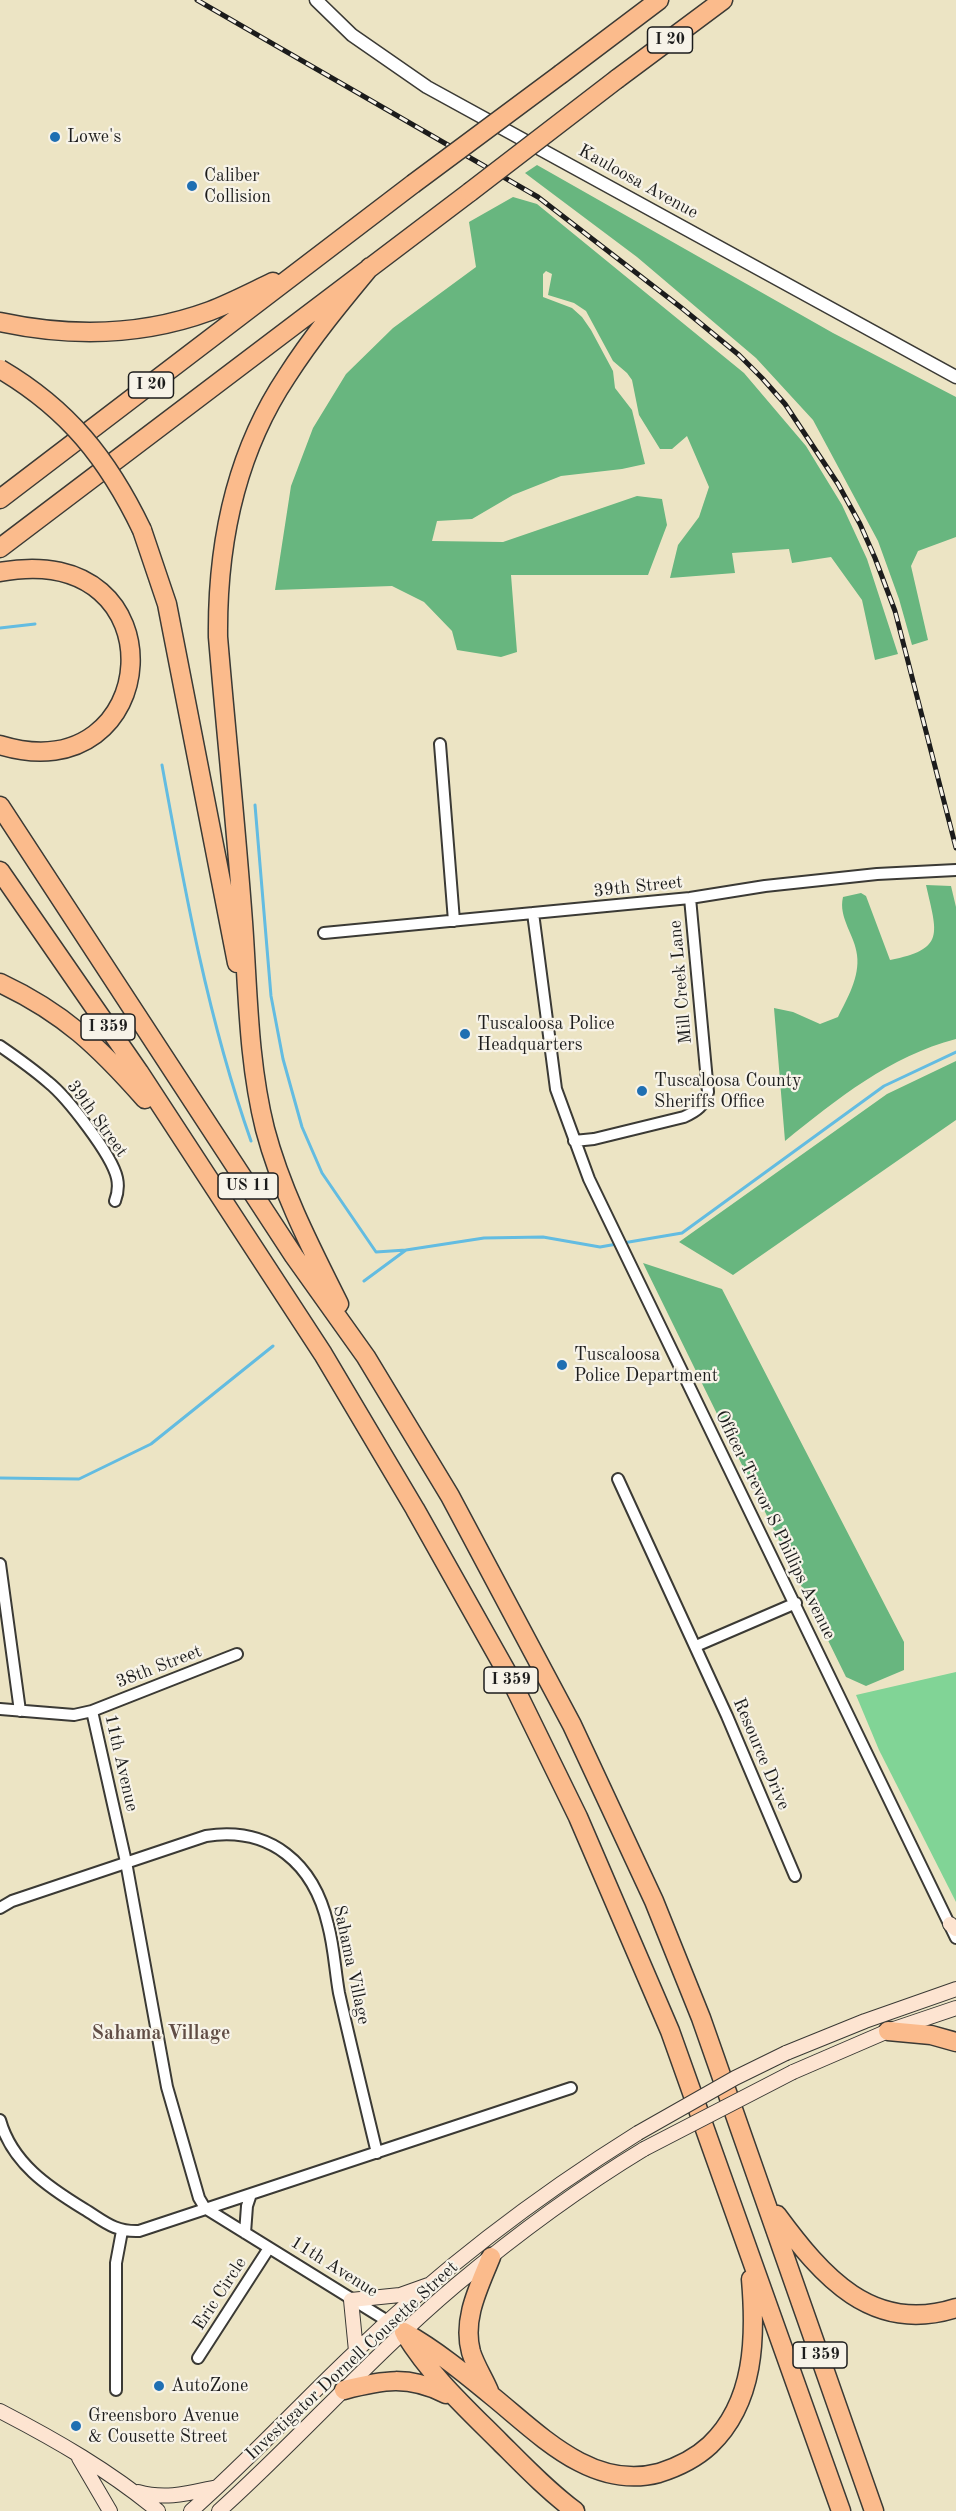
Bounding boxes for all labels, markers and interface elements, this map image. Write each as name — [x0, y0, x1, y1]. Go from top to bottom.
road number: I 20 — [648, 27, 692, 53]
place label: Lowe's — [67, 126, 121, 148]
marker: Lowe's — [48, 130, 62, 144]
street label: Kauloosa Avenue — [574, 140, 702, 224]
place label: Caliber Collision — [204, 165, 271, 207]
marker: Caliber Collision — [185, 179, 199, 193]
road number: I 20 — [128, 372, 174, 398]
street label: 39th Street — [592, 872, 684, 902]
street label: Mill Creek Lane — [665, 919, 697, 1045]
place label: Tuscaloosa Police Headquarters — [477, 1013, 615, 1056]
road number: I 359 — [81, 1014, 135, 1040]
marker: Tuscaloosa Police Headquarters — [458, 1027, 472, 1041]
place label: Tuscaloosa County Sheriffs Office — [654, 1070, 802, 1112]
street label: 39th Street — [62, 1076, 132, 1162]
marker: Tuscaloosa County Sheriffs Office — [635, 1084, 649, 1098]
road number: US 11 — [218, 1173, 278, 1199]
place label: Tuscaloosa Police Department — [574, 1344, 718, 1386]
marker: Tuscaloosa Police Department — [555, 1358, 569, 1372]
street label: Officer Trevor S Phillips Avenue — [710, 1407, 840, 1643]
street label: 38th Street — [113, 1641, 205, 1693]
road number: I 359 — [484, 1667, 538, 1693]
street label: Resource Drive — [728, 1695, 794, 1813]
street label: 11th Avenue — [99, 1712, 143, 1814]
street label: Sahama Village — [328, 1903, 374, 2027]
district label: Sahama Village — [92, 2022, 230, 2046]
street label: 11th Avenue — [286, 2232, 382, 2302]
street label: Eric Circle — [188, 2253, 252, 2335]
street label: Investigator Dornell Cousette Street — [241, 2257, 463, 2465]
road number: I 359 — [793, 2342, 847, 2368]
place label: AutoZone — [171, 2375, 248, 2397]
marker: AutoZone — [152, 2379, 166, 2393]
place label: Greensboro Avenue & Cousette Street — [88, 2405, 239, 2448]
marker: Greensboro Avenue & Cousette Street — [69, 2419, 83, 2433]

